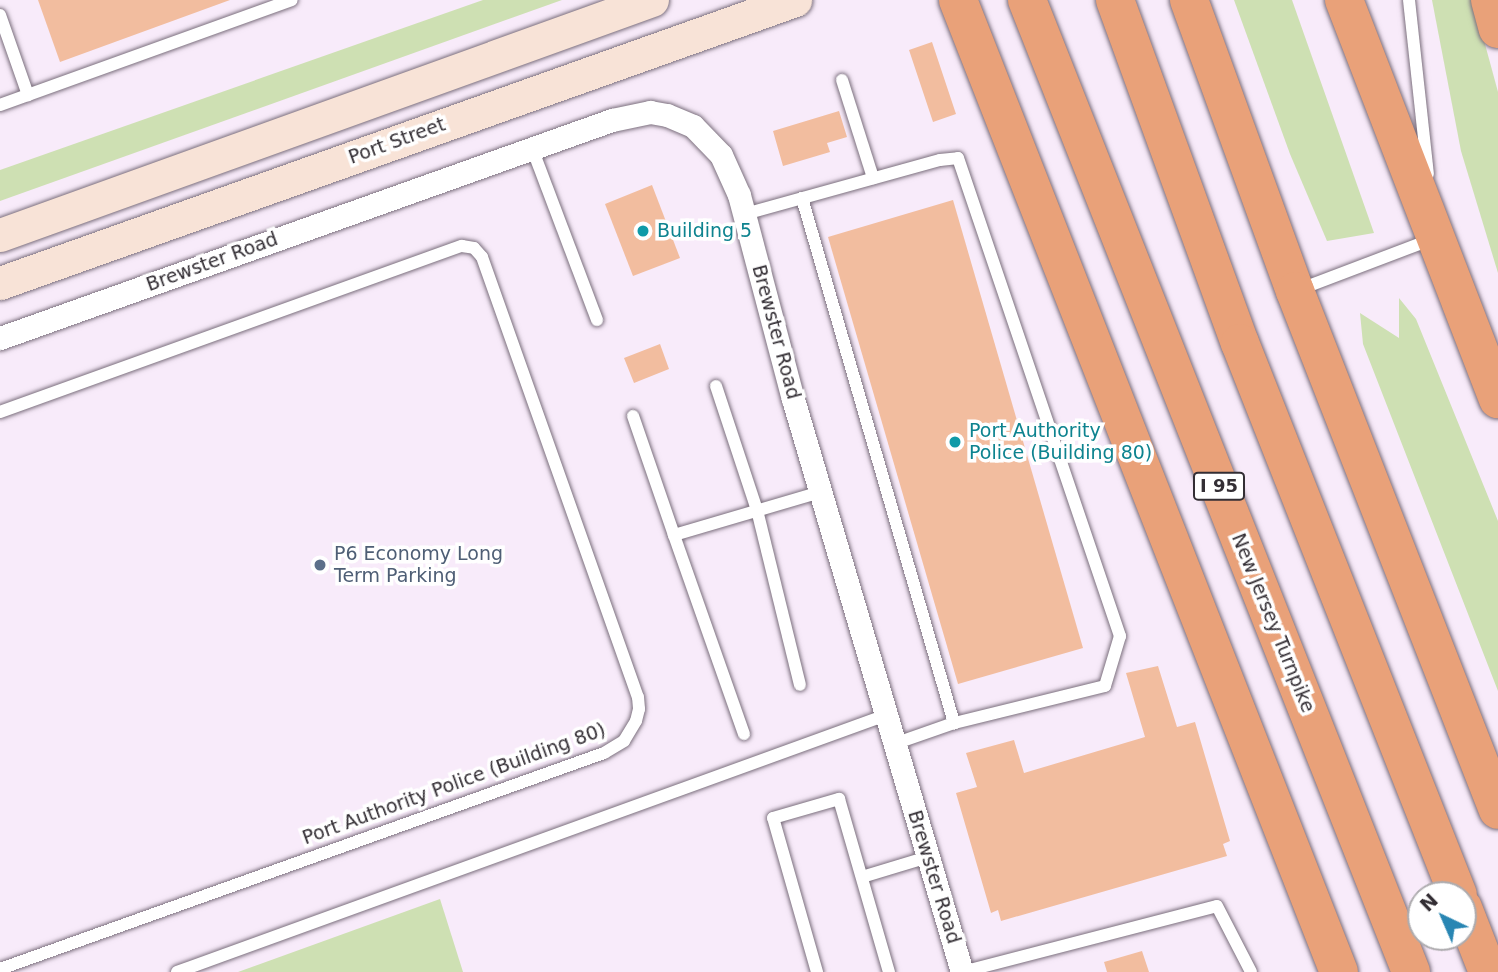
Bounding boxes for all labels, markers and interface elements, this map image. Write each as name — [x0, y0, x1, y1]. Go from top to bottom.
street label: Port Street — [345, 113, 449, 169]
place label: Building 5 — [657, 220, 752, 242]
marker: Building 5 — [635, 223, 651, 239]
street label: Brewster Road — [143, 228, 281, 296]
street label: Brewster Road — [747, 262, 805, 402]
place label: Port Authority Police (Building 80) — [969, 420, 1152, 464]
marker: Port Authority Police (Building 80) — [947, 434, 963, 450]
road number: I 95 — [1193, 472, 1245, 500]
street label: New Jersey Turnpike — [1227, 530, 1319, 716]
place label: P6 Economy Long Term Parking — [334, 543, 503, 587]
marker: P6 Economy Long Term Parking — [312, 557, 328, 573]
street label: Port Authority Police (Building 80) — [299, 718, 609, 850]
street label: Brewster Road — [903, 808, 965, 946]
north arrow — [1407, 881, 1477, 951]
text: N — [1415, 889, 1442, 916]

